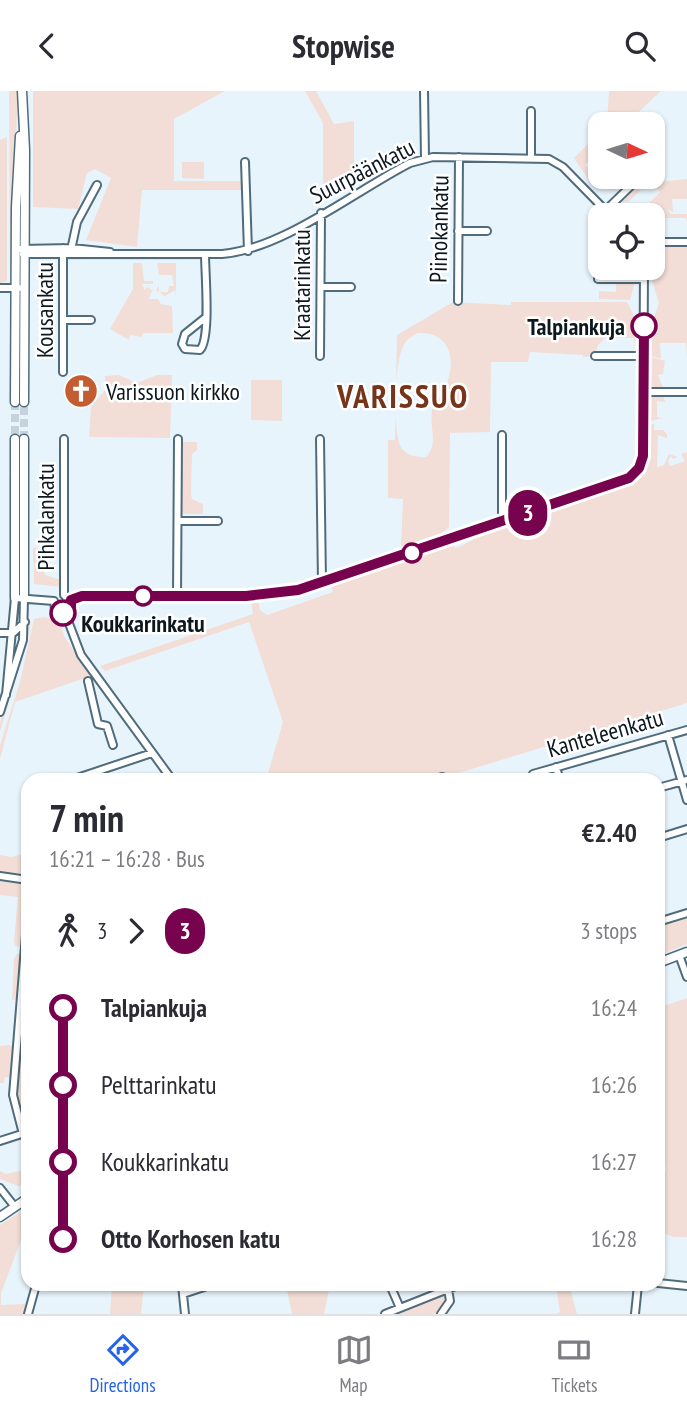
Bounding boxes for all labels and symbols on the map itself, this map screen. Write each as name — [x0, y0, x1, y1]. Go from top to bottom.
north arrow — [588, 112, 665, 189]
street label: Suurpäänkatu — [304, 131, 420, 211]
street label: Piinokankatu — [423, 175, 455, 283]
street label: Kraatarinkatu — [286, 229, 317, 341]
street label: Kousankatu — [29, 262, 60, 358]
place label: Talpiankuja — [527, 311, 625, 342]
marker: Talpiankuja — [631, 313, 657, 339]
church icon: Varissuon kirkko — [62, 372, 100, 410]
district label: VARISSUO — [336, 375, 469, 417]
place label: Varissuon kirkko — [105, 376, 240, 407]
street label: Pihkalankatu — [30, 463, 61, 571]
line badge: 3 — [505, 490, 551, 536]
unlabelled marker — [402, 543, 422, 563]
marker: Koukkarinkatu — [133, 586, 153, 606]
unlabelled marker — [50, 600, 76, 626]
place label: Koukkarinkatu — [81, 608, 205, 639]
street label: Kanteleenkatu — [543, 702, 667, 764]

